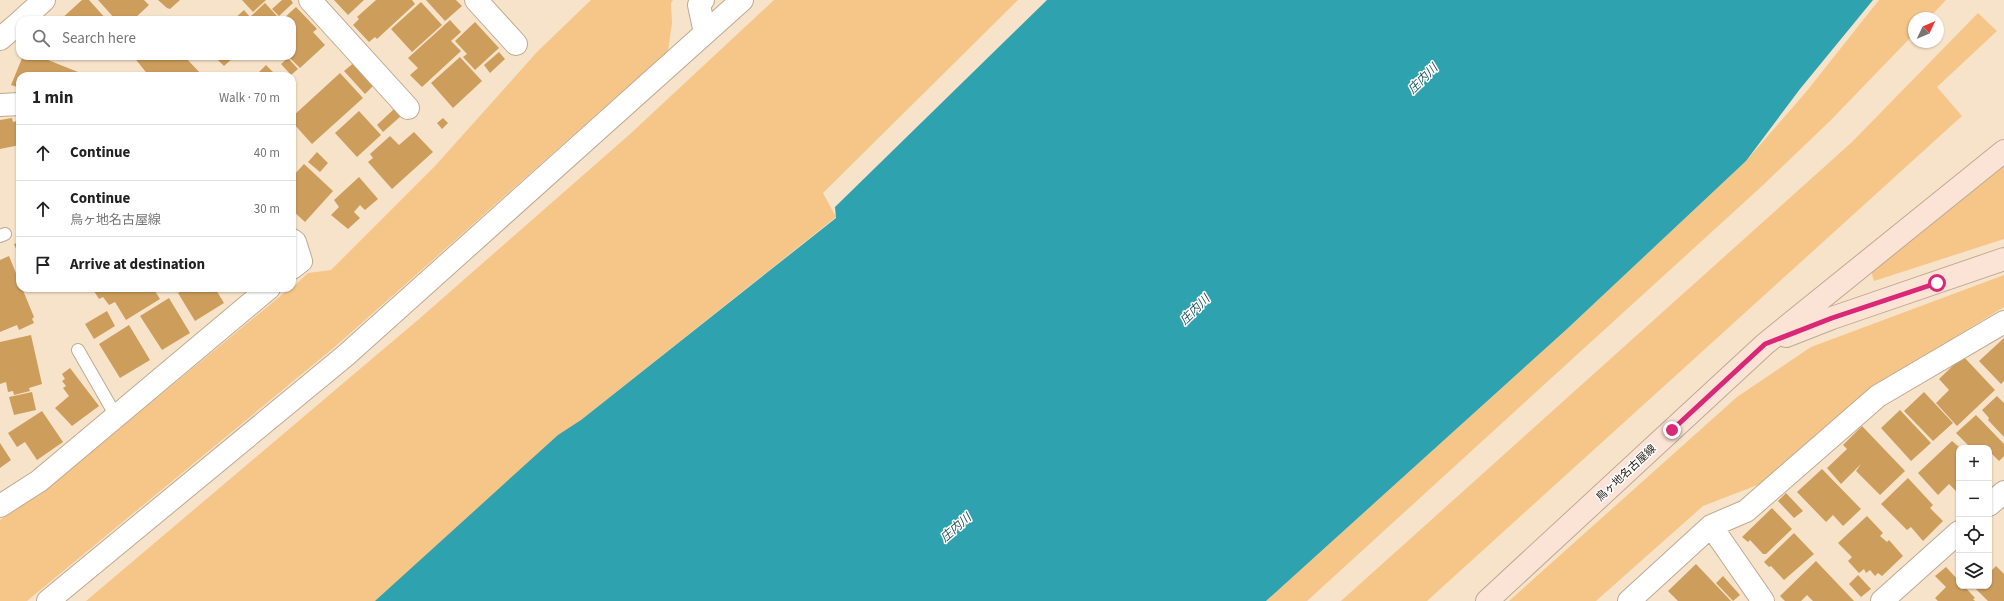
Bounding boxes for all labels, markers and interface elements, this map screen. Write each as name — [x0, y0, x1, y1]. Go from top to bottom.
north arrow — [1908, 12, 1944, 48]
search box — [16, 16, 296, 60]
icon: search — [30, 27, 52, 49]
text: Search here — [62, 28, 136, 49]
water label: 庄内川 — [1404, 59, 1443, 98]
text: 1 min — [32, 86, 73, 110]
text: Walk · 70 m — [219, 89, 280, 107]
icon: ahead — [32, 142, 54, 164]
text: Continue — [70, 142, 130, 163]
text: 40 m — [254, 144, 280, 162]
text: Continue — [70, 188, 130, 209]
icon: ahead — [32, 198, 54, 220]
text: 30 m — [254, 200, 280, 218]
text: 鳥ヶ地名古屋線 — [70, 211, 161, 229]
icon: arrive — [32, 254, 54, 276]
text: Arrive at destination — [70, 254, 205, 275]
route start — [1928, 274, 1946, 292]
water label: 庄内川 — [1176, 290, 1215, 329]
route end — [1663, 421, 1681, 439]
street label: 鳥ヶ地名古屋線 — [1593, 441, 1659, 505]
map controls — [1956, 445, 1992, 589]
button: + — [1956, 445, 1992, 481]
button: − — [1956, 481, 1992, 517]
water label: 庄内川 — [937, 508, 977, 546]
button: locate — [1956, 517, 1992, 553]
button: layers — [1956, 553, 1992, 589]

